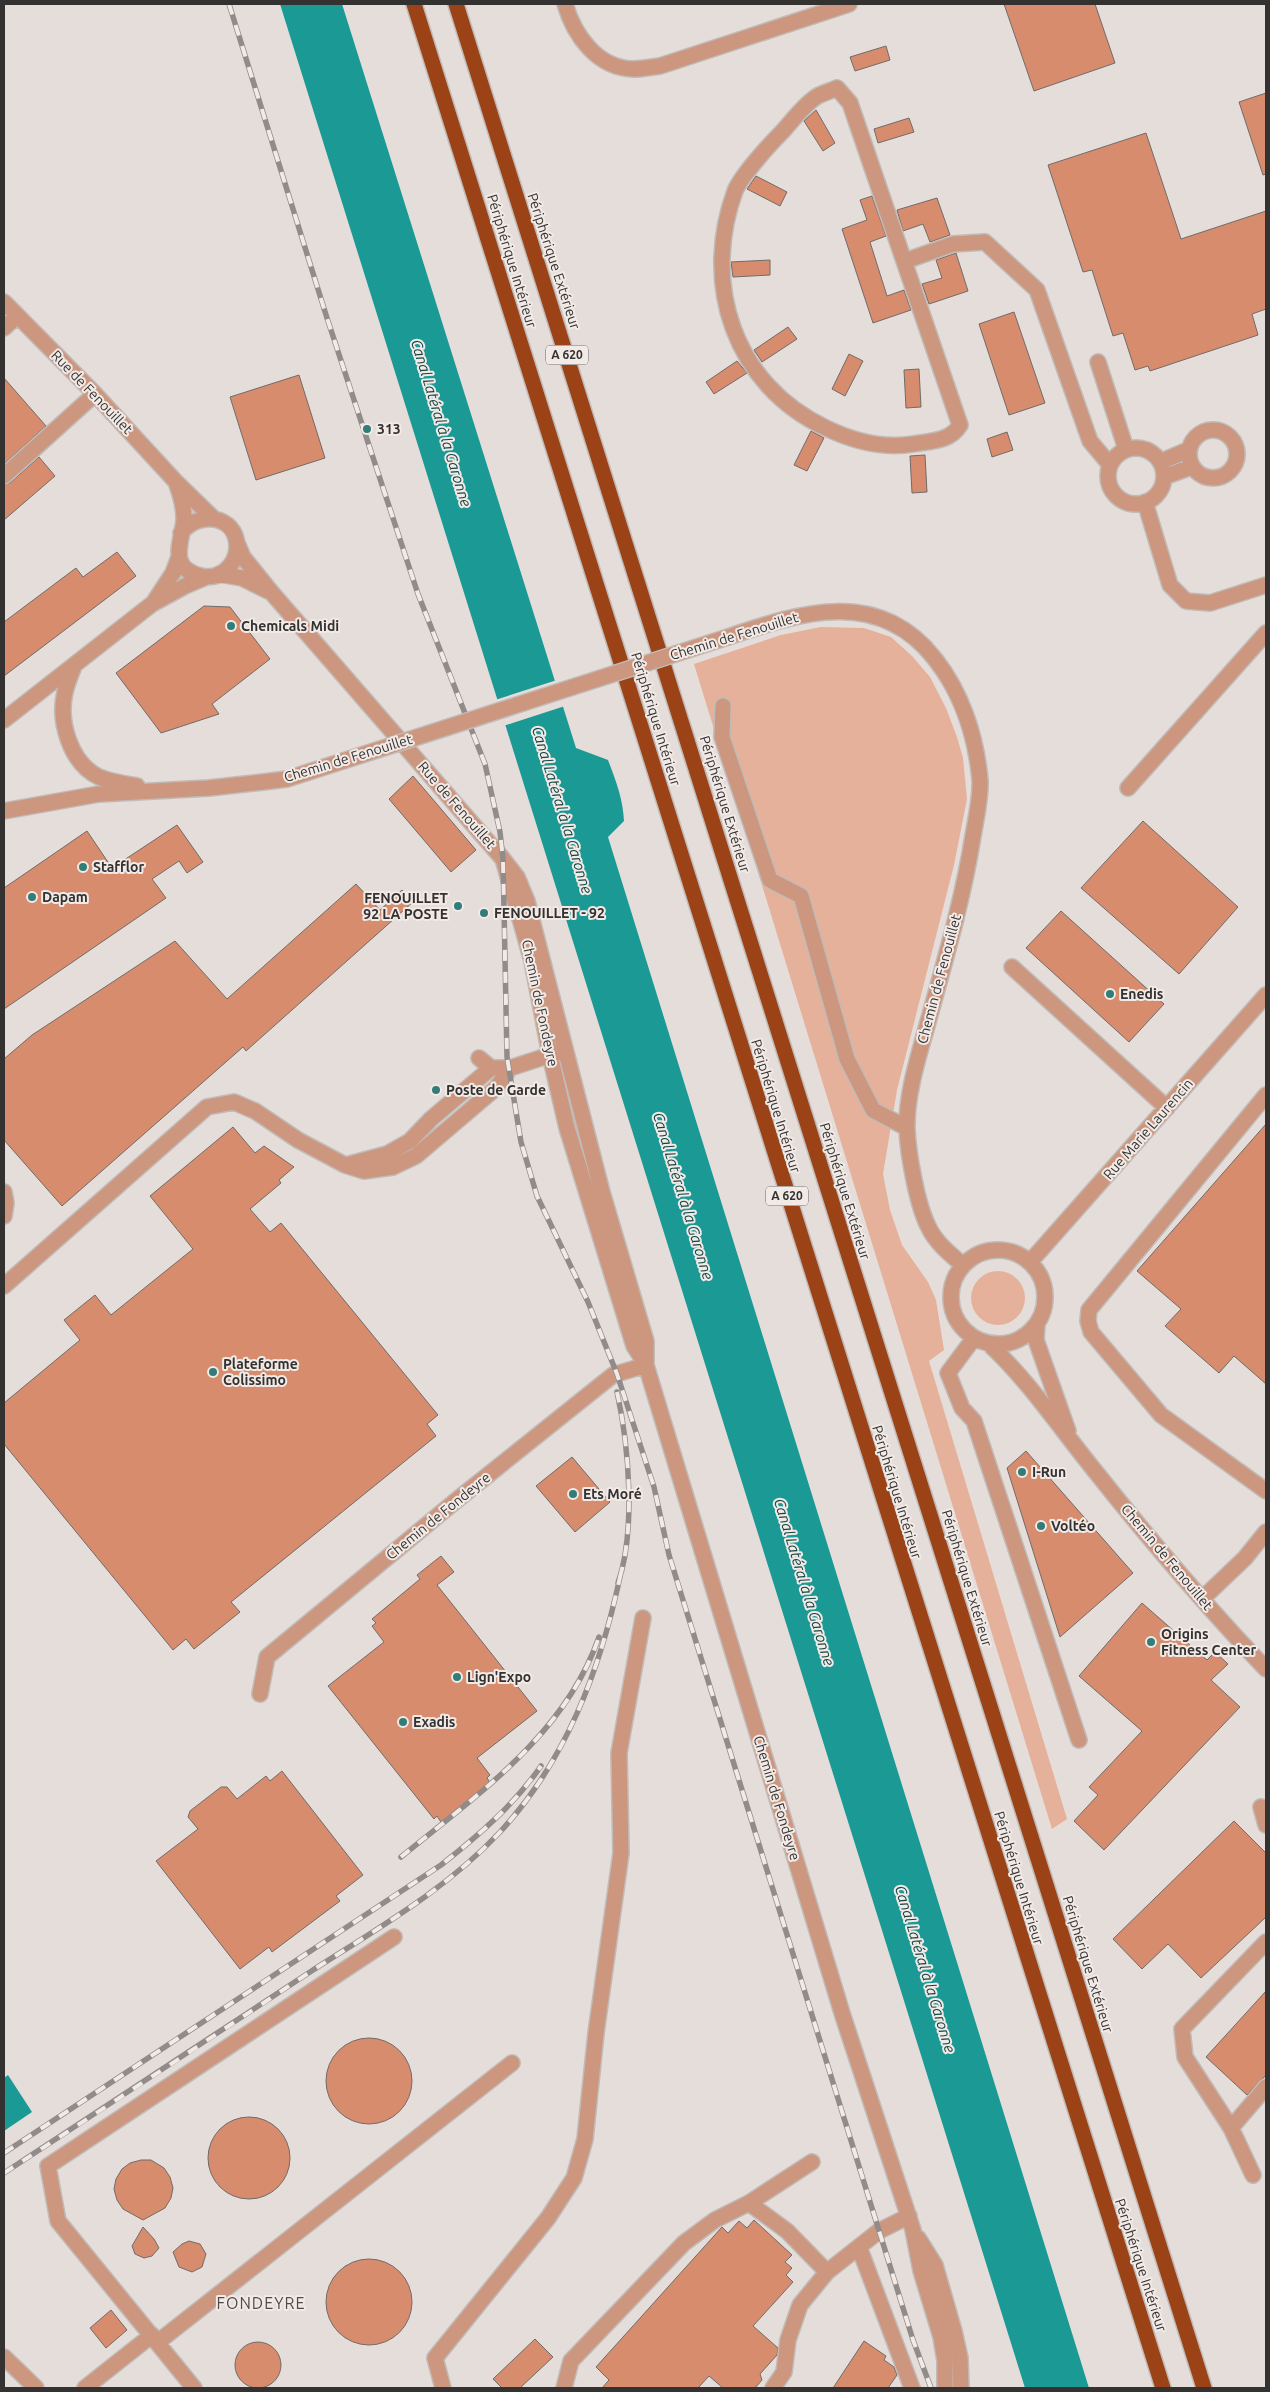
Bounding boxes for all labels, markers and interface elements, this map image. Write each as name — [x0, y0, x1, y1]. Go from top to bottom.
street label: Périphérique Extérieur — [524, 191, 584, 332]
street label: Périphérique Intérieur — [484, 192, 540, 330]
water label: Canal Latéral à la Garonne — [408, 337, 475, 509]
road number: A 620 — [546, 346, 588, 364]
street label: Rue de Fenouillet — [48, 347, 136, 437]
place label: 313 — [377, 421, 401, 437]
marker: 313 — [361, 423, 373, 435]
street label: Chemin de Fenouillet — [668, 609, 801, 663]
place label: Chemicals Midi — [241, 618, 339, 634]
marker: Chemicals Midi — [225, 620, 237, 632]
street label: Périphérique Intérieur — [628, 650, 684, 788]
water label: Canal Latéral à la Garonne — [529, 724, 596, 896]
street label: Chemin de Fenouillet — [282, 731, 415, 785]
street label: Périphérique Extérieur — [697, 734, 754, 875]
street label: Rue de Fenouillet — [415, 758, 499, 852]
place label: Stafflor — [93, 859, 145, 875]
marker: Stafflor — [77, 861, 89, 873]
place label: Dapam — [42, 889, 88, 905]
place label: FENOUILLET 92 LA POSTE — [363, 890, 449, 922]
marker: Dapam — [26, 891, 38, 903]
marker: FENOUILLET 92 LA POSTE — [452, 900, 464, 912]
place label: FENOUILLET - 92 — [494, 905, 605, 921]
marker: FENOUILLET - 92 — [478, 907, 490, 919]
street label: Chemin de Fenouillet — [914, 912, 964, 1045]
street label: Chemin de Fondeyre — [519, 938, 561, 1068]
place label: Enedis — [1120, 986, 1164, 1002]
marker: Enedis — [1104, 988, 1116, 1000]
street label: Périphérique Intérieur — [748, 1037, 804, 1175]
street label: Rue Marie Laurencin — [1100, 1075, 1196, 1183]
place label: Poste de Garde — [446, 1082, 546, 1098]
marker: Poste de Garde — [430, 1084, 442, 1096]
water label: Canal Latéral à la Garonne — [650, 1110, 717, 1282]
street label: Périphérique Extérieur — [817, 1121, 874, 1262]
road number: A 620 — [766, 1186, 808, 1206]
place label: Plateforme Colissimo — [223, 1356, 298, 1388]
marker: Plateforme Colissimo — [207, 1366, 219, 1378]
street label: Périphérique Intérieur — [869, 1423, 925, 1561]
place label: I-Run — [1032, 1464, 1066, 1480]
marker: I-Run — [1016, 1466, 1028, 1478]
street label: Chemin de Fondeyre — [383, 1469, 493, 1563]
place label: Ets Moré — [583, 1486, 642, 1502]
marker: Ets Moré — [567, 1488, 579, 1500]
water label: Canal Latéral à la Garonne — [771, 1496, 838, 1668]
street label: Chemin de Fenouillet — [1118, 1501, 1216, 1614]
street label: Périphérique Extérieur — [939, 1508, 996, 1649]
place label: Voltéo — [1051, 1518, 1095, 1534]
marker: Voltéo — [1035, 1520, 1047, 1532]
place label: Origins Fitness Center — [1161, 1626, 1257, 1658]
marker: Origins Fitness Center — [1145, 1636, 1157, 1648]
place label: Lign'Expo — [467, 1669, 531, 1685]
marker: Lign'Expo — [451, 1671, 463, 1683]
place label: Exadis — [413, 1714, 456, 1730]
marker: Exadis — [397, 1716, 409, 1728]
street label: Chemin de Fondeyre — [750, 1734, 804, 1862]
street label: Périphérique Intérieur — [991, 1809, 1047, 1947]
water label: Canal Latéral à la Garonne — [892, 1883, 959, 2055]
street label: Périphérique Extérieur — [1060, 1894, 1117, 2035]
street label: Périphérique Intérieur — [1112, 2197, 1170, 2334]
district label: FONDEYRE — [217, 2294, 305, 2312]

